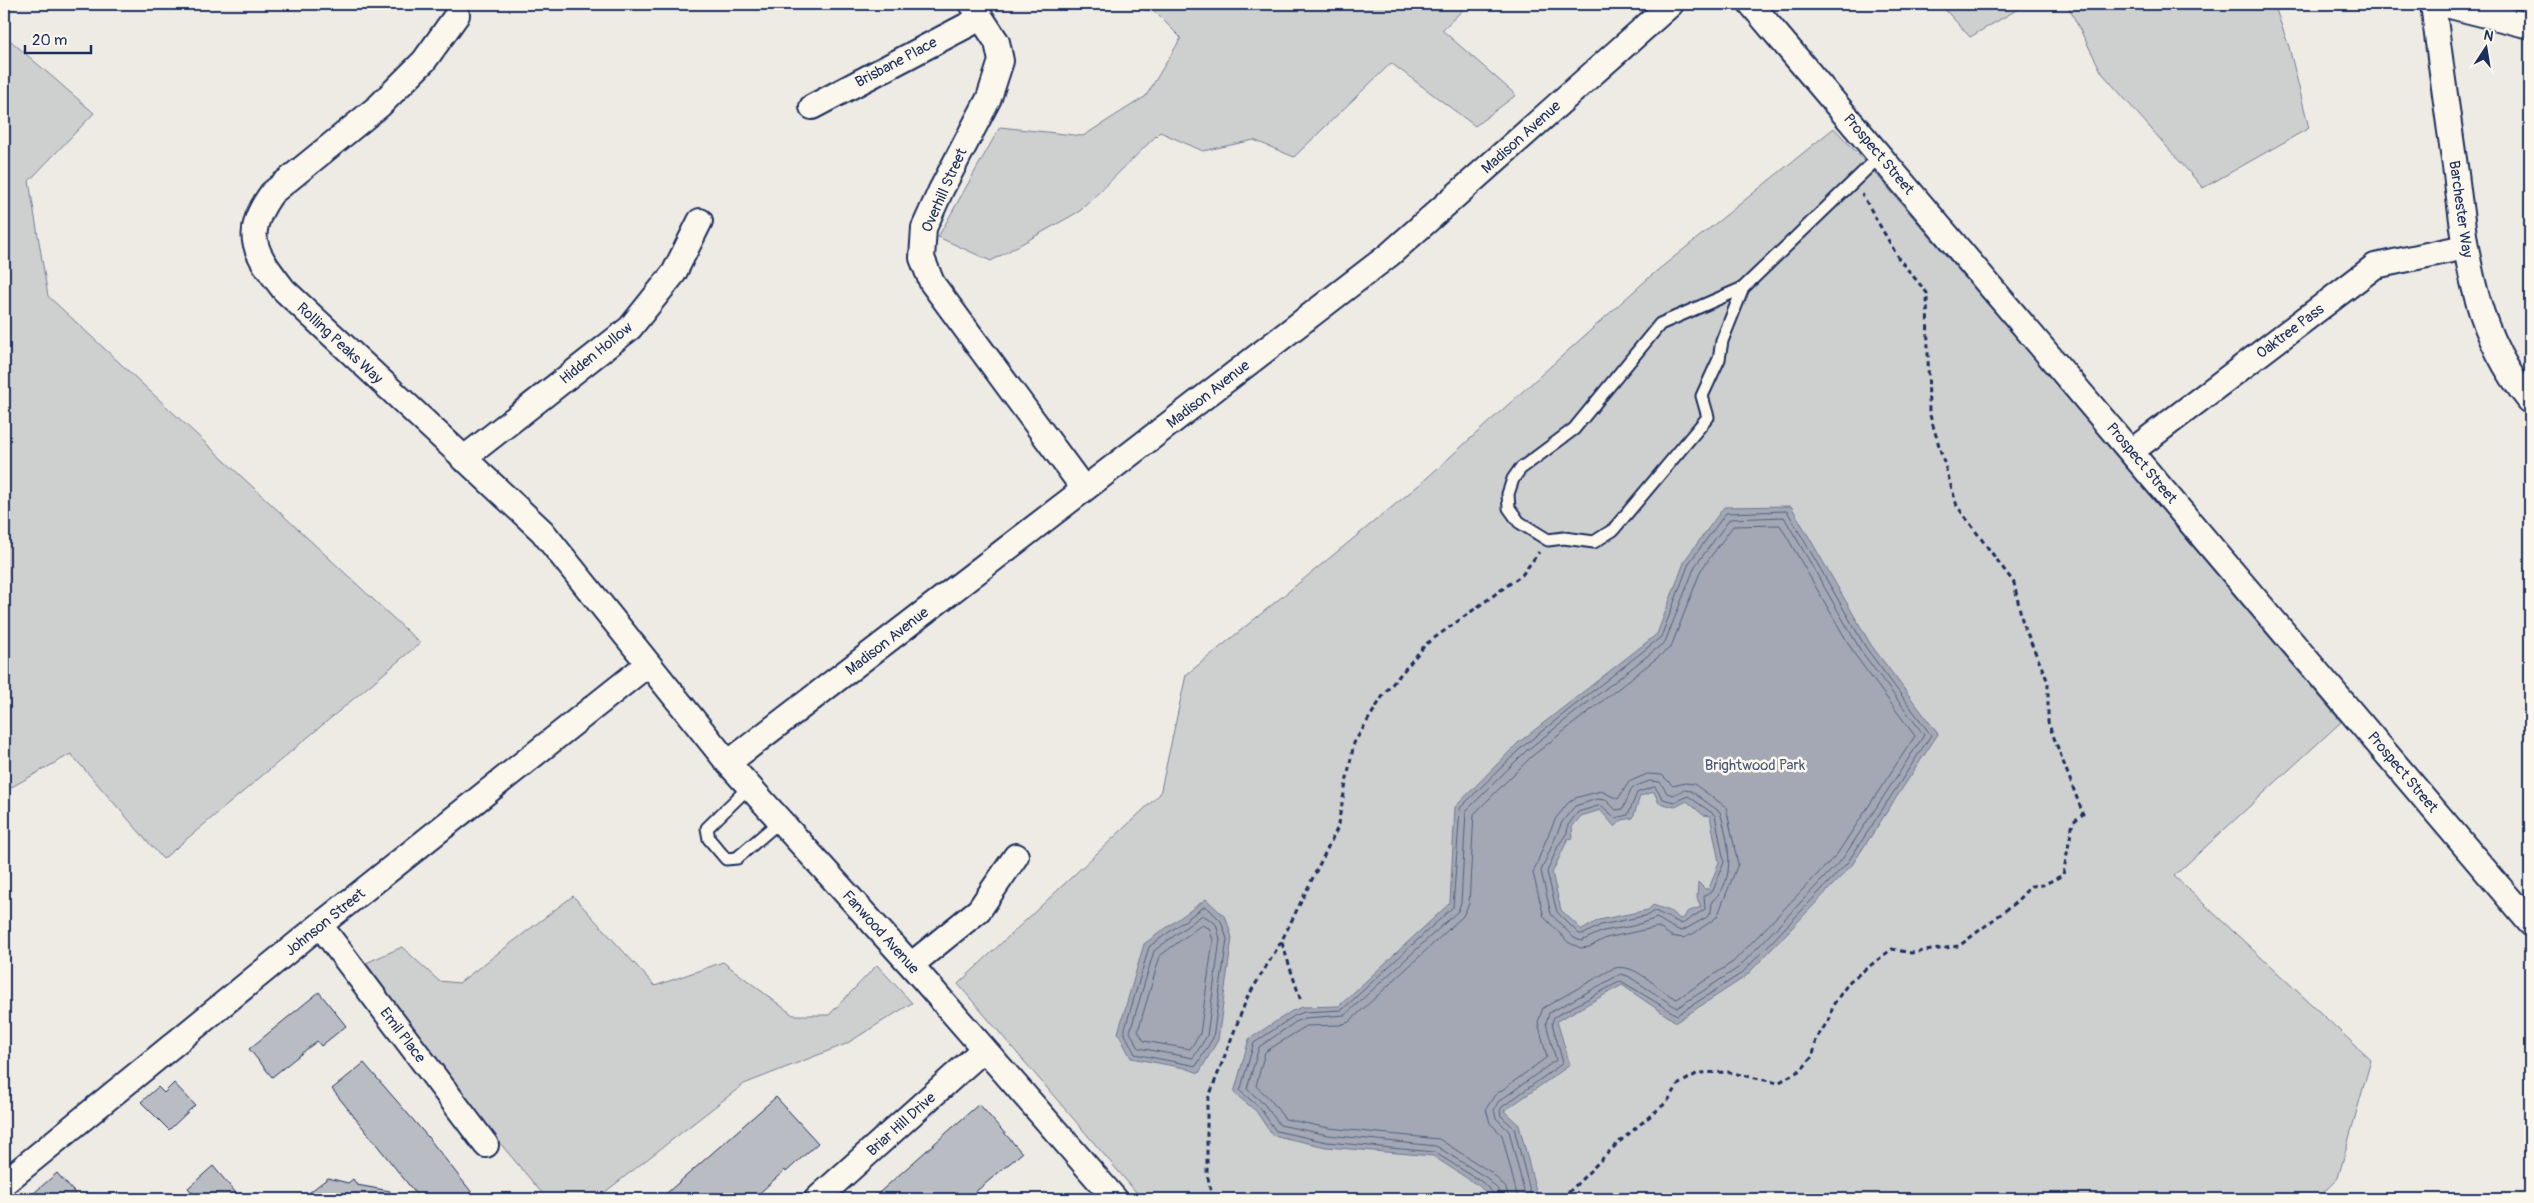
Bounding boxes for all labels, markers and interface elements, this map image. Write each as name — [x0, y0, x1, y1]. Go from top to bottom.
scale bar — [25, 22, 91, 54]
north arrow — [2462, 22, 2512, 72]
text: N — [2482, 26, 2495, 45]
text: 20 m — [32, 31, 67, 50]
street label: Brisbane Place — [852, 33, 941, 92]
street label: Madison Avenue — [1478, 96, 1565, 178]
street label: Prospect Street — [1839, 110, 1919, 199]
street label: Overhill Street — [917, 144, 972, 235]
street label: Barchester Way — [2444, 159, 2477, 259]
street label: Rolling Peaks Way — [293, 299, 387, 388]
street label: Oaktree Pass — [2253, 300, 2328, 363]
street label: Hidden Hollow — [556, 318, 637, 389]
street label: Madison Avenue — [1163, 356, 1254, 433]
street label: Prospect Street — [2102, 419, 2182, 508]
street label: Madison Avenue — [842, 603, 933, 680]
street label: Prospect Street — [2363, 728, 2443, 817]
park label: Brightwood Park — [1705, 756, 1806, 775]
street label: Johnson Street — [281, 884, 370, 960]
street label: Fanwood Avenue — [838, 887, 924, 979]
street label: Emil Place — [376, 1004, 430, 1067]
street label: Briar Hill Drive — [863, 1088, 940, 1160]

